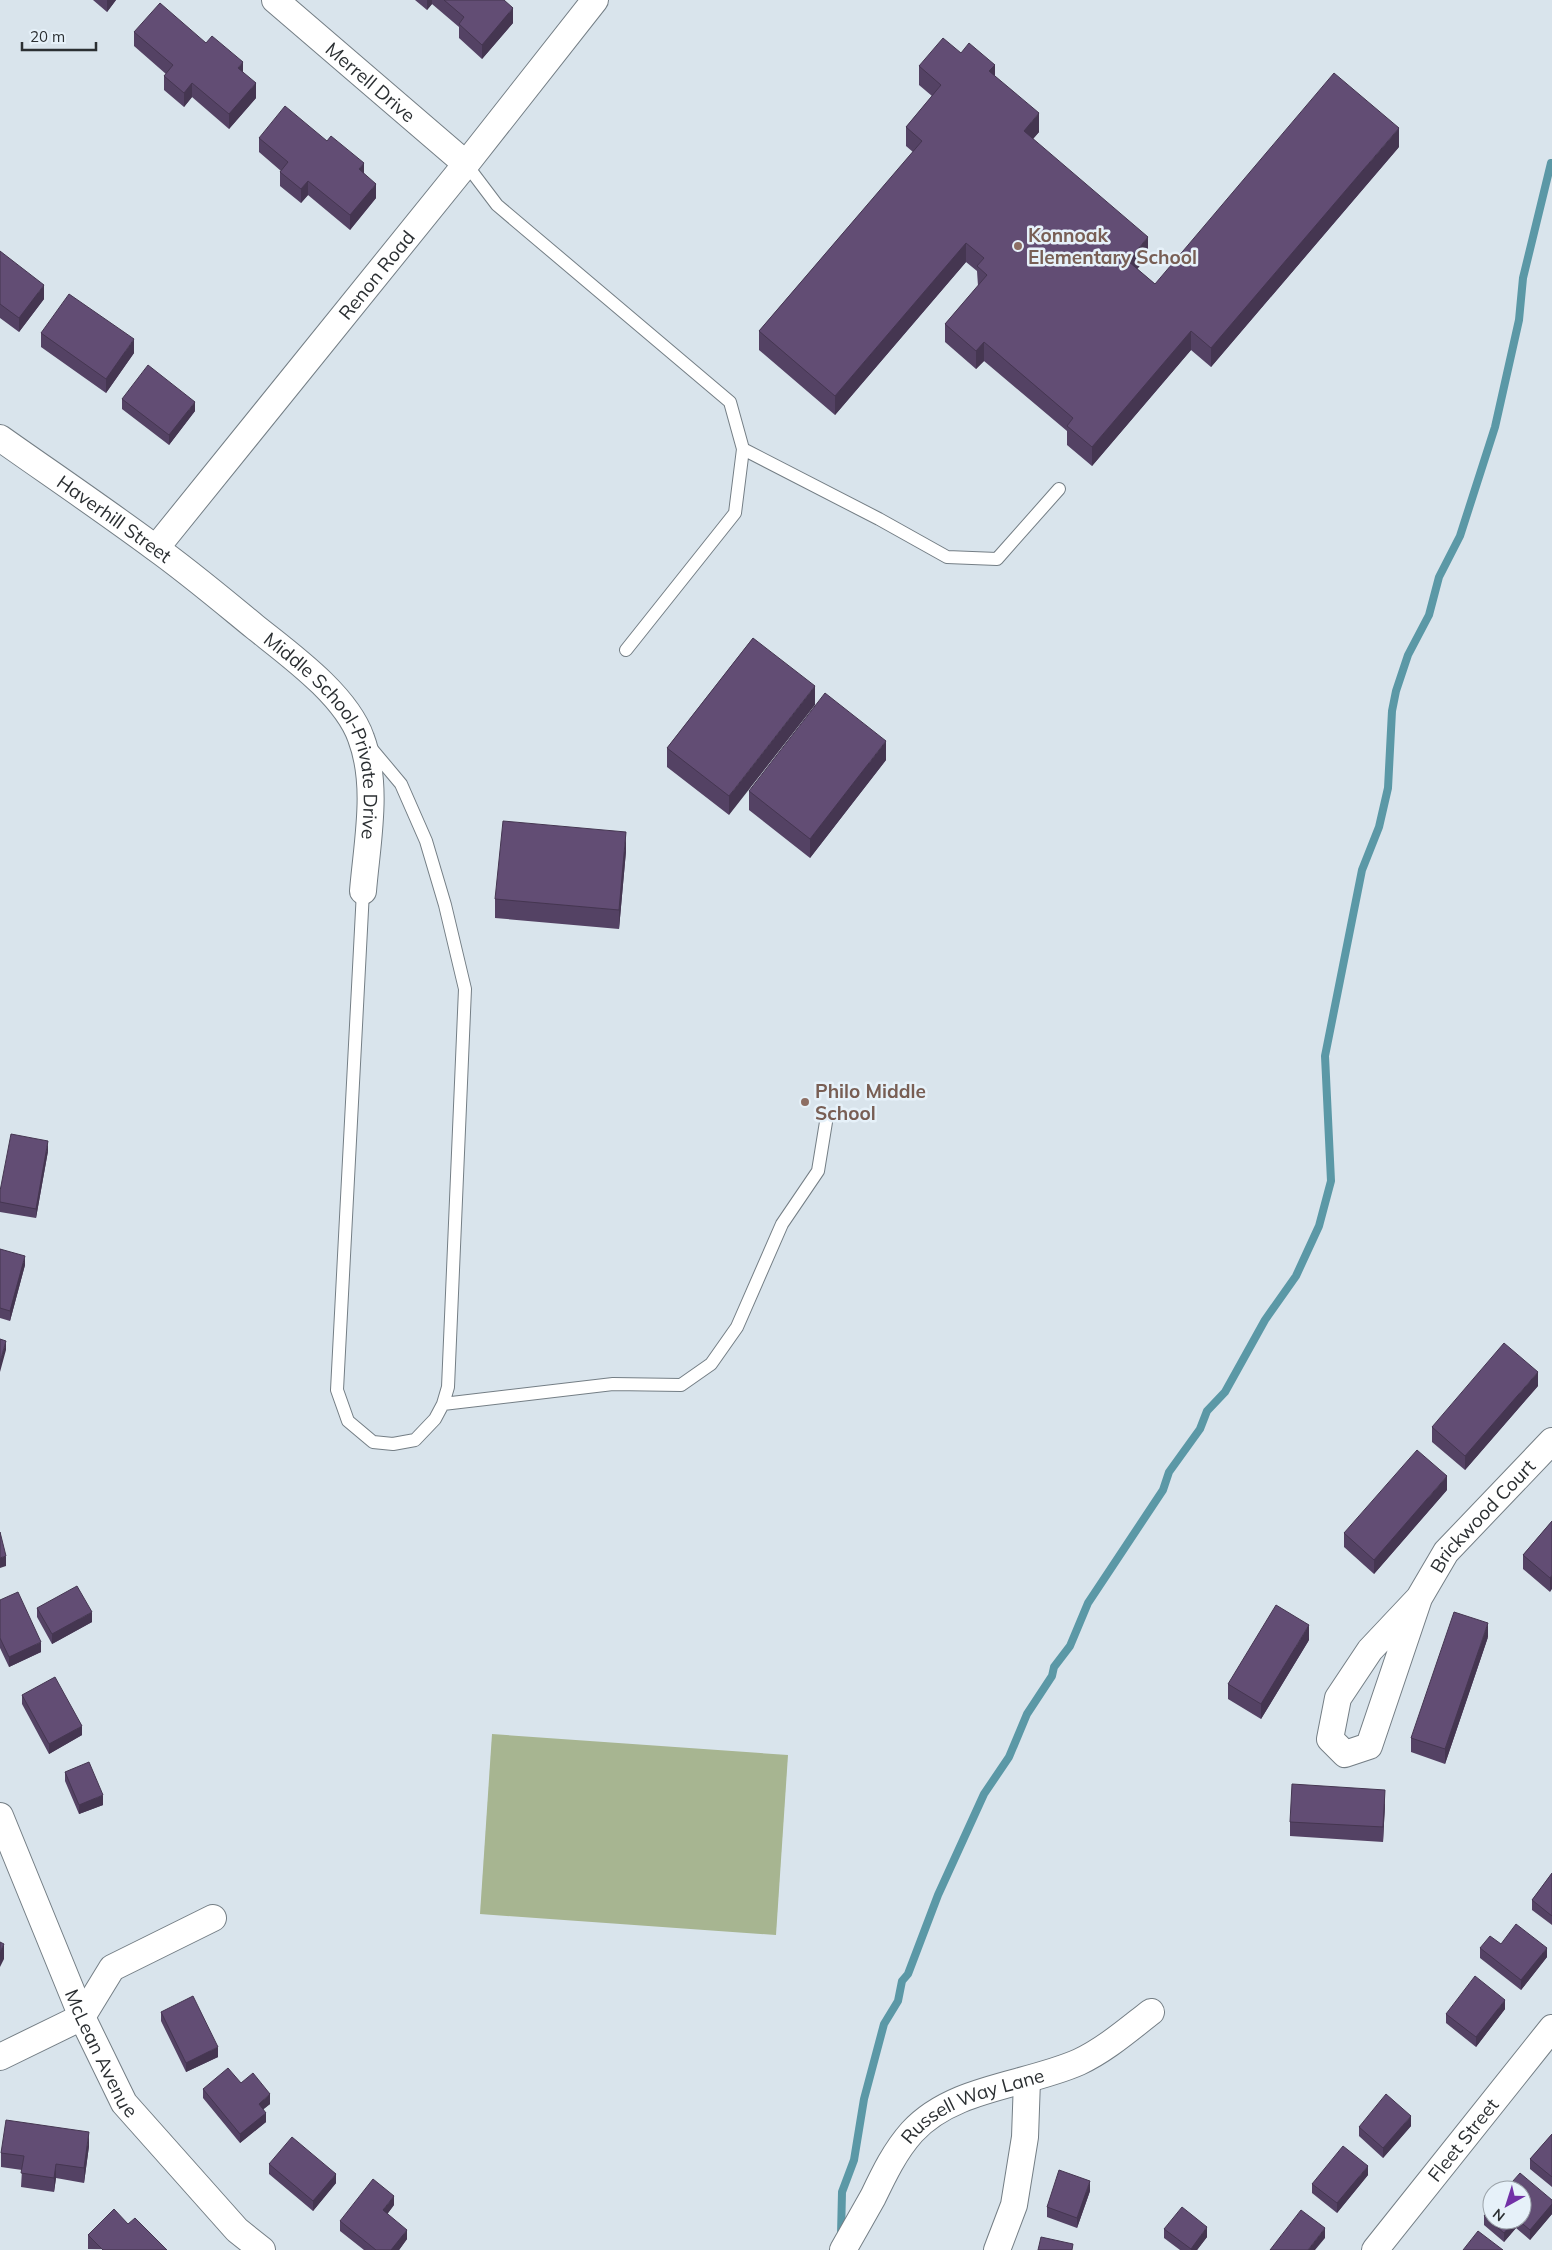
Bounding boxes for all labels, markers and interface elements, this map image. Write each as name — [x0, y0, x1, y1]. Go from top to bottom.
scale bar — [22, 20, 96, 52]
text: 20 m — [30, 27, 65, 46]
street label: Merrell Drive — [321, 37, 420, 127]
place label: Konnoak Elementary School — [1028, 223, 1197, 269]
street label: Renon Road — [333, 225, 420, 324]
marker: Konnoak Elementary School — [1012, 240, 1024, 252]
street label: Haverhill Street — [52, 470, 177, 568]
street label: Middle School-Private Drive — [259, 627, 383, 841]
place label: Philo Middle School — [815, 1079, 926, 1125]
marker: Philo Middle School — [799, 1096, 811, 1108]
street label: Brickwood Court — [1425, 1454, 1541, 1577]
street label: McLean Avenue — [60, 1986, 143, 2122]
street label: Russell Way Lane — [895, 2063, 1047, 2148]
street label: Fleet Street — [1422, 2093, 1504, 2186]
north arrow — [1482, 2180, 1532, 2230]
text: N — [1489, 2205, 1509, 2225]

